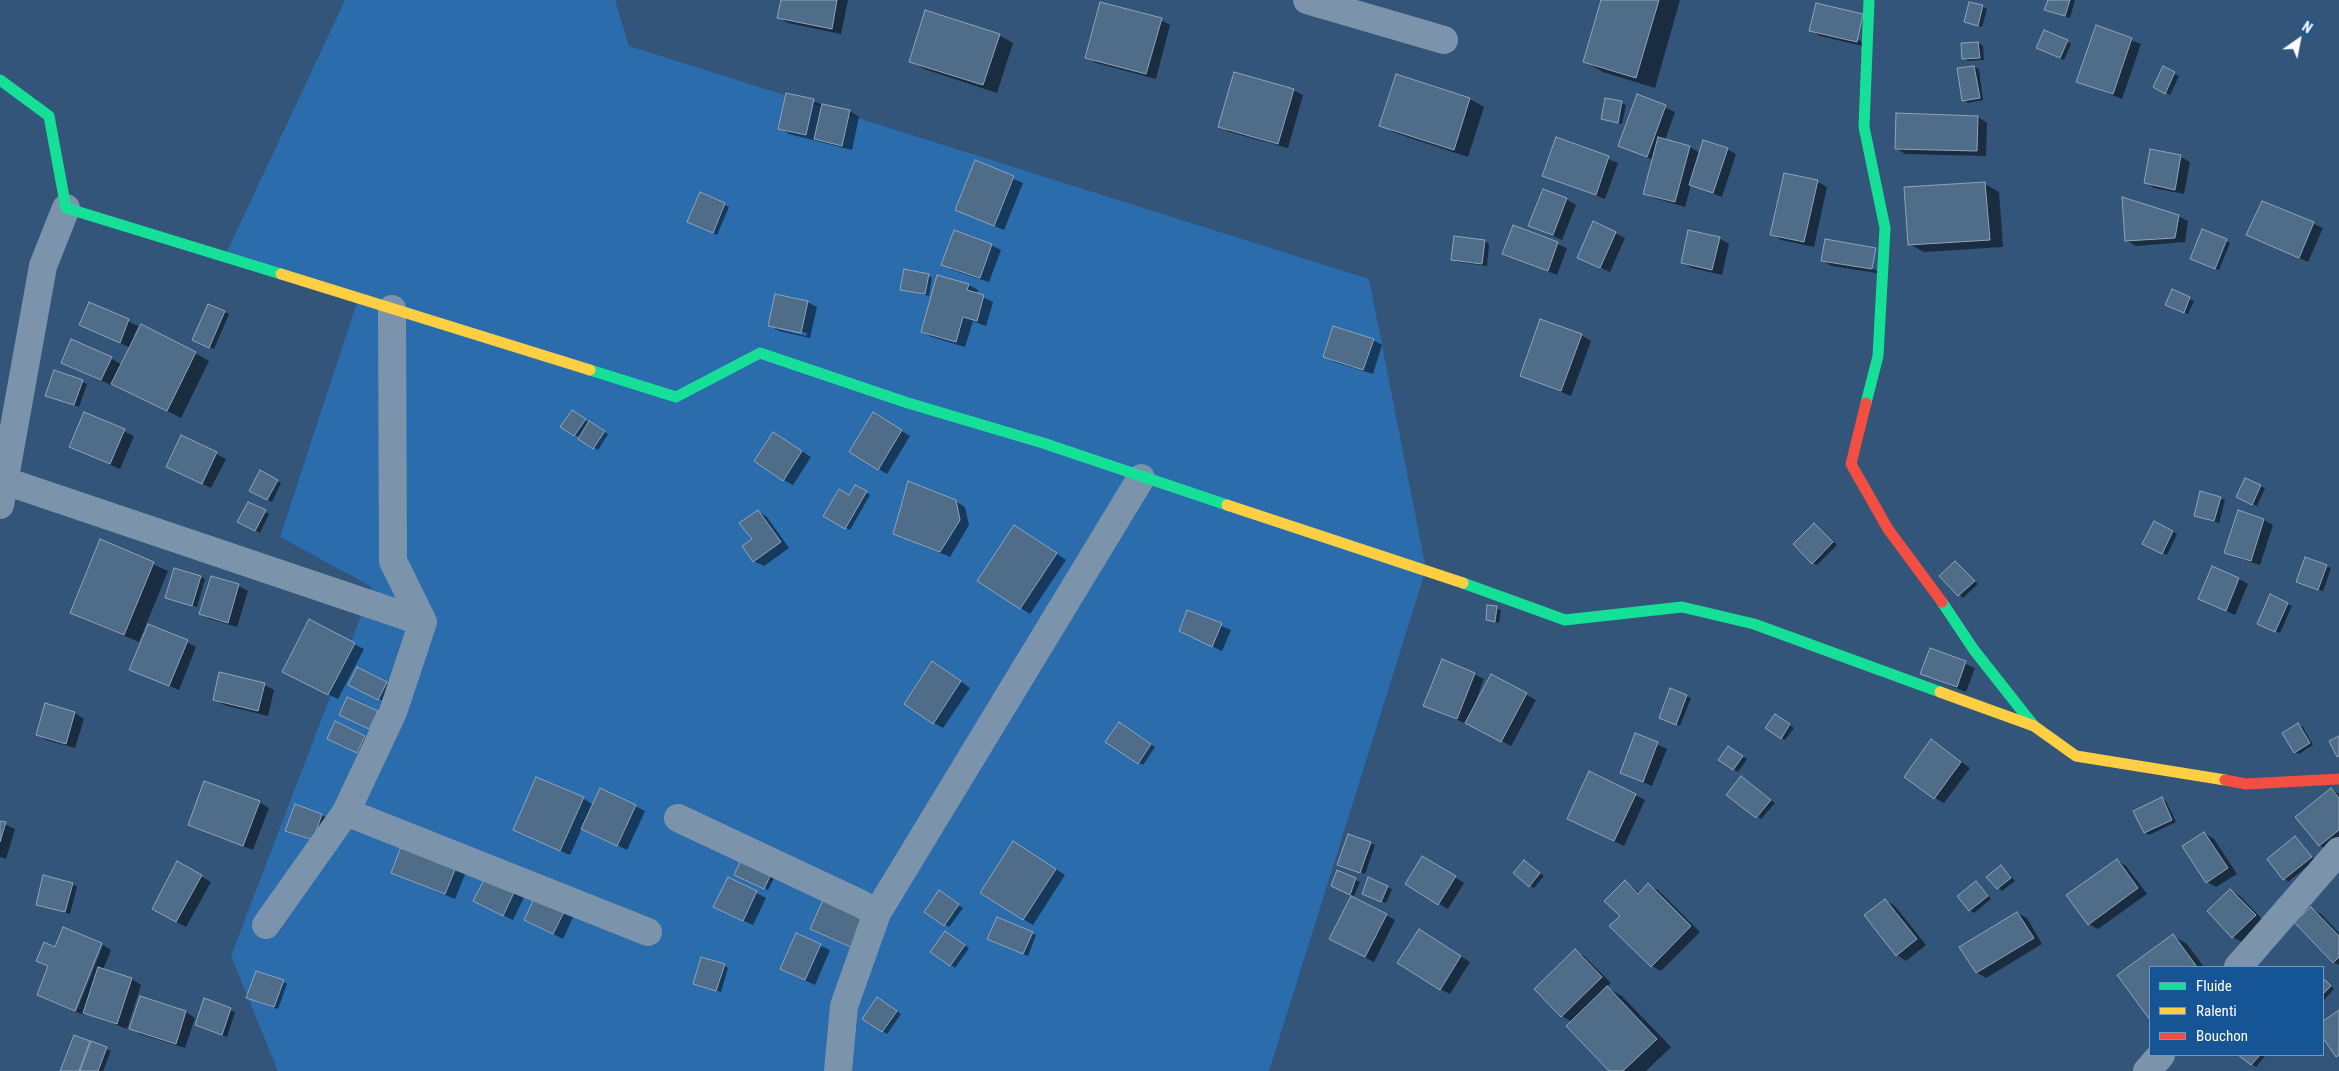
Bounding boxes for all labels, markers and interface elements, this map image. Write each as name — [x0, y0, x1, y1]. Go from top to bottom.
north arrow — [2274, 15, 2324, 65]
text: N — [2299, 18, 2315, 36]
legend — [2149, 966, 2324, 1056]
text: Fluide — [2196, 977, 2232, 995]
text: Ralenti — [2196, 1002, 2237, 1020]
text: Bouchon — [2196, 1027, 2248, 1045]

